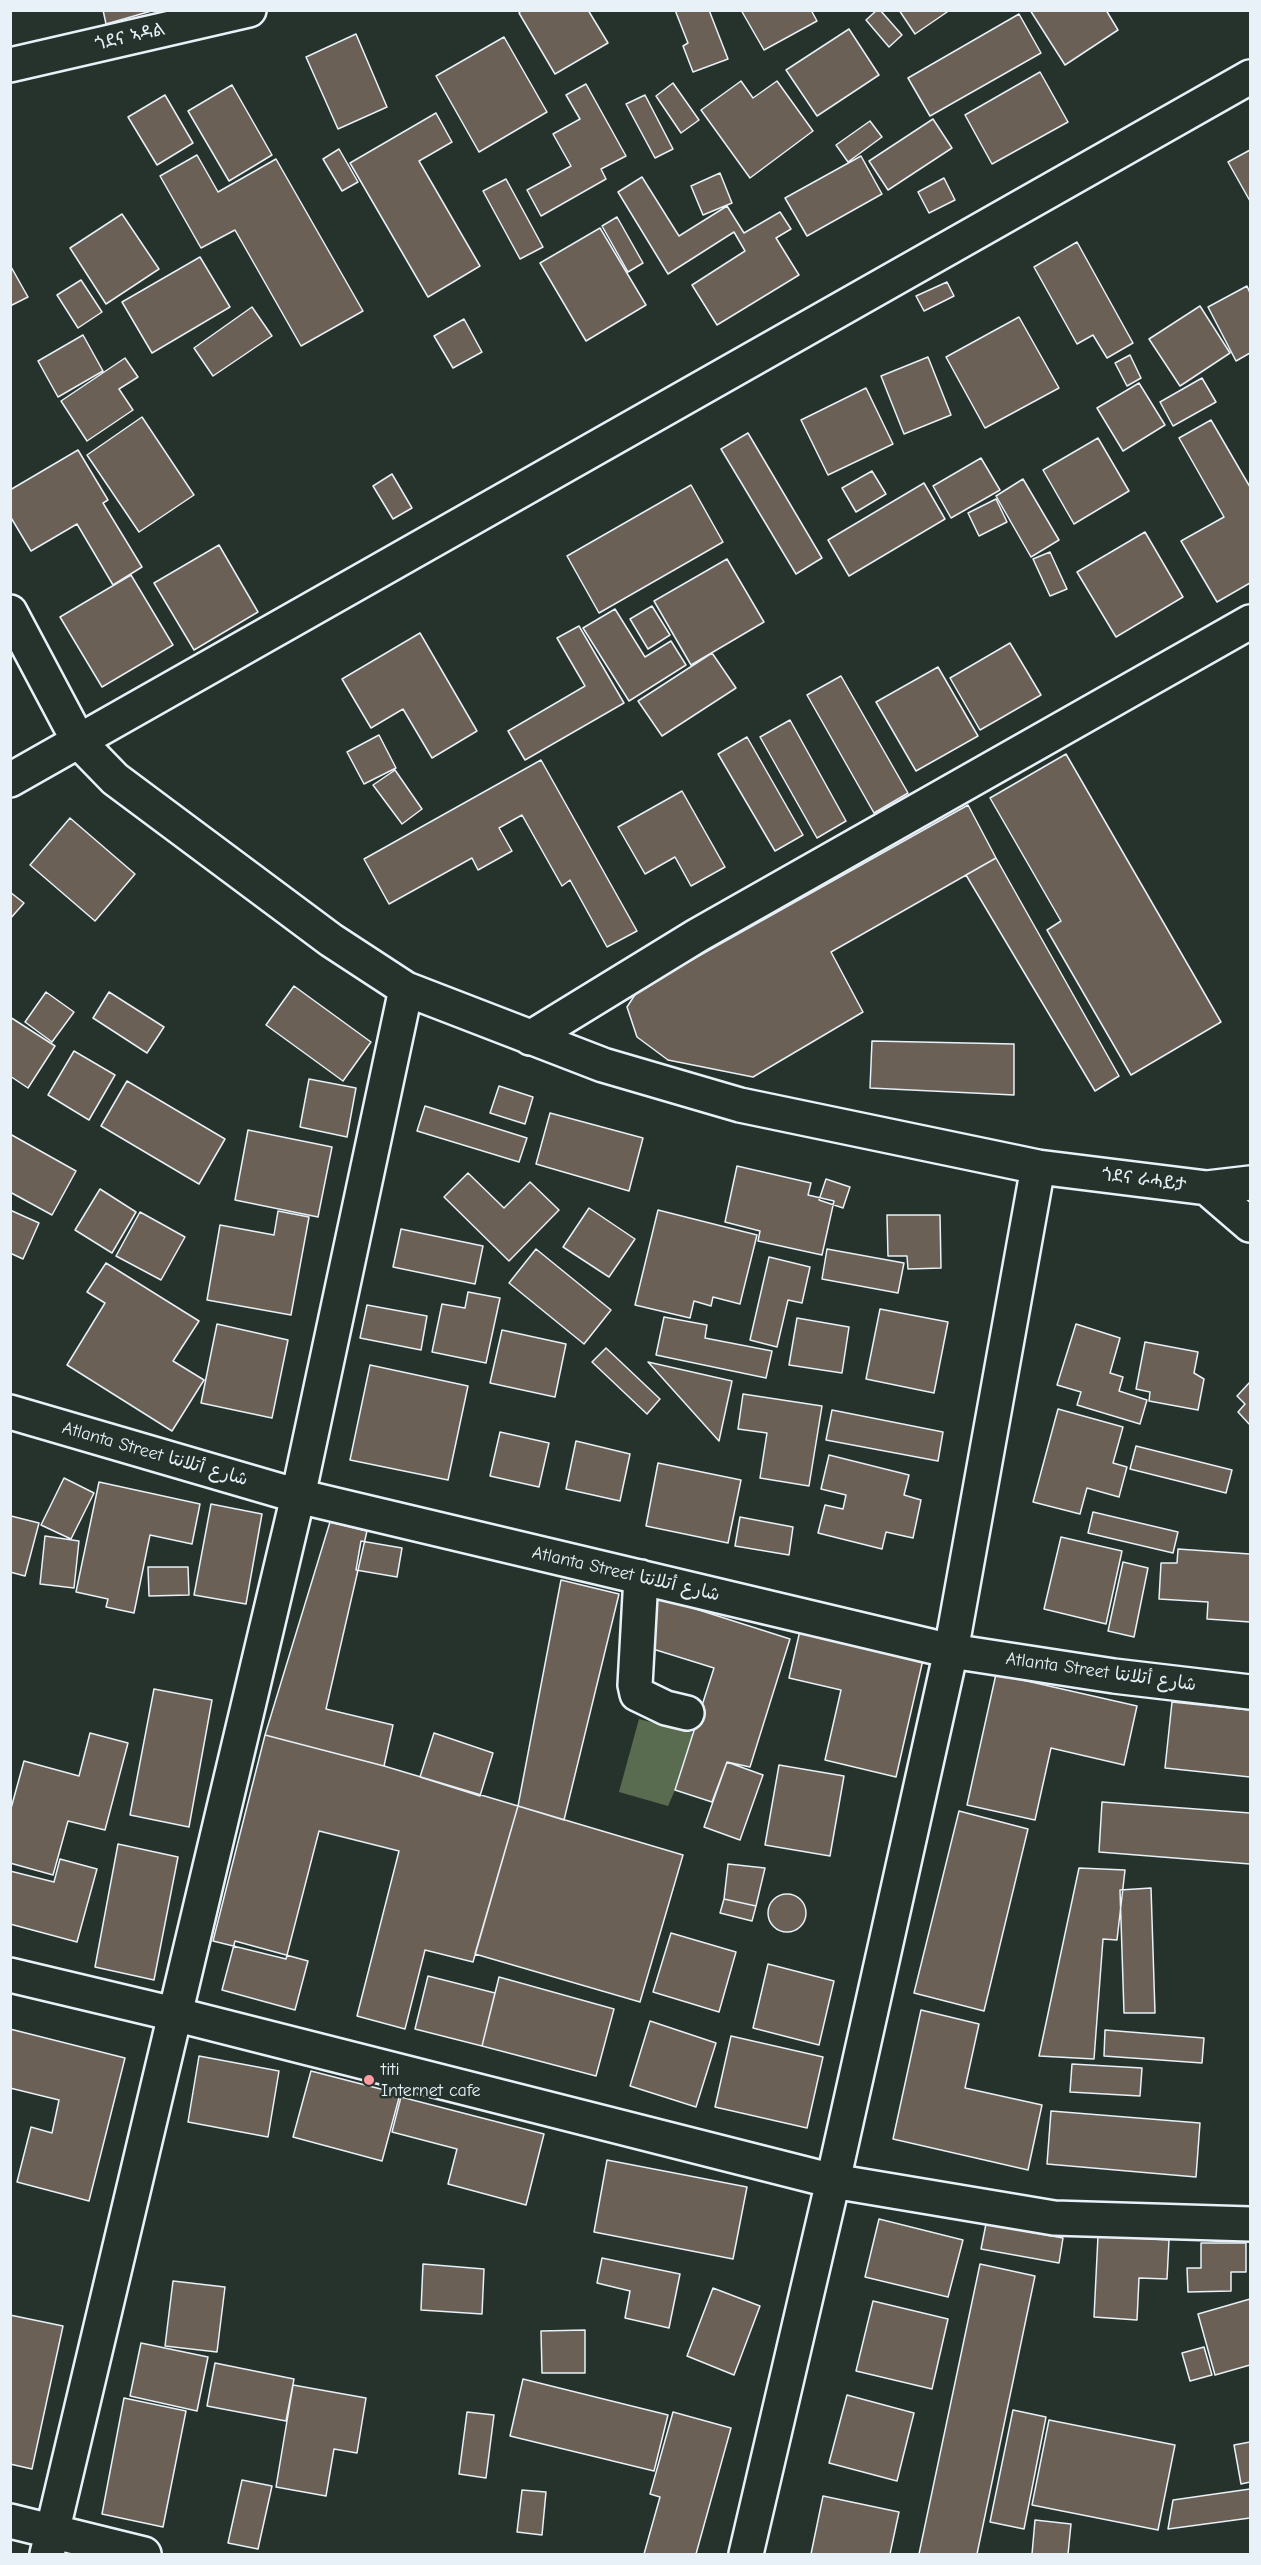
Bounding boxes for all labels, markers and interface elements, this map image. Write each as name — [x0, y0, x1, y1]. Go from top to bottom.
street label: ጎደና ኣዳል — [93, 18, 167, 56]
street label: ጎደና ራሓይታ — [1100, 1164, 1188, 1196]
street label: Atlanta Street شارع أتلانتا — [60, 1417, 250, 1491]
street label: Atlanta Street شارع أتلانتا — [530, 1542, 722, 1606]
street label: Atlanta Street شارع أتلانتا — [1004, 1648, 1198, 1696]
place label: titi Internet cafe — [381, 2059, 481, 2102]
marker: titi Internet cafe — [362, 2073, 376, 2087]

